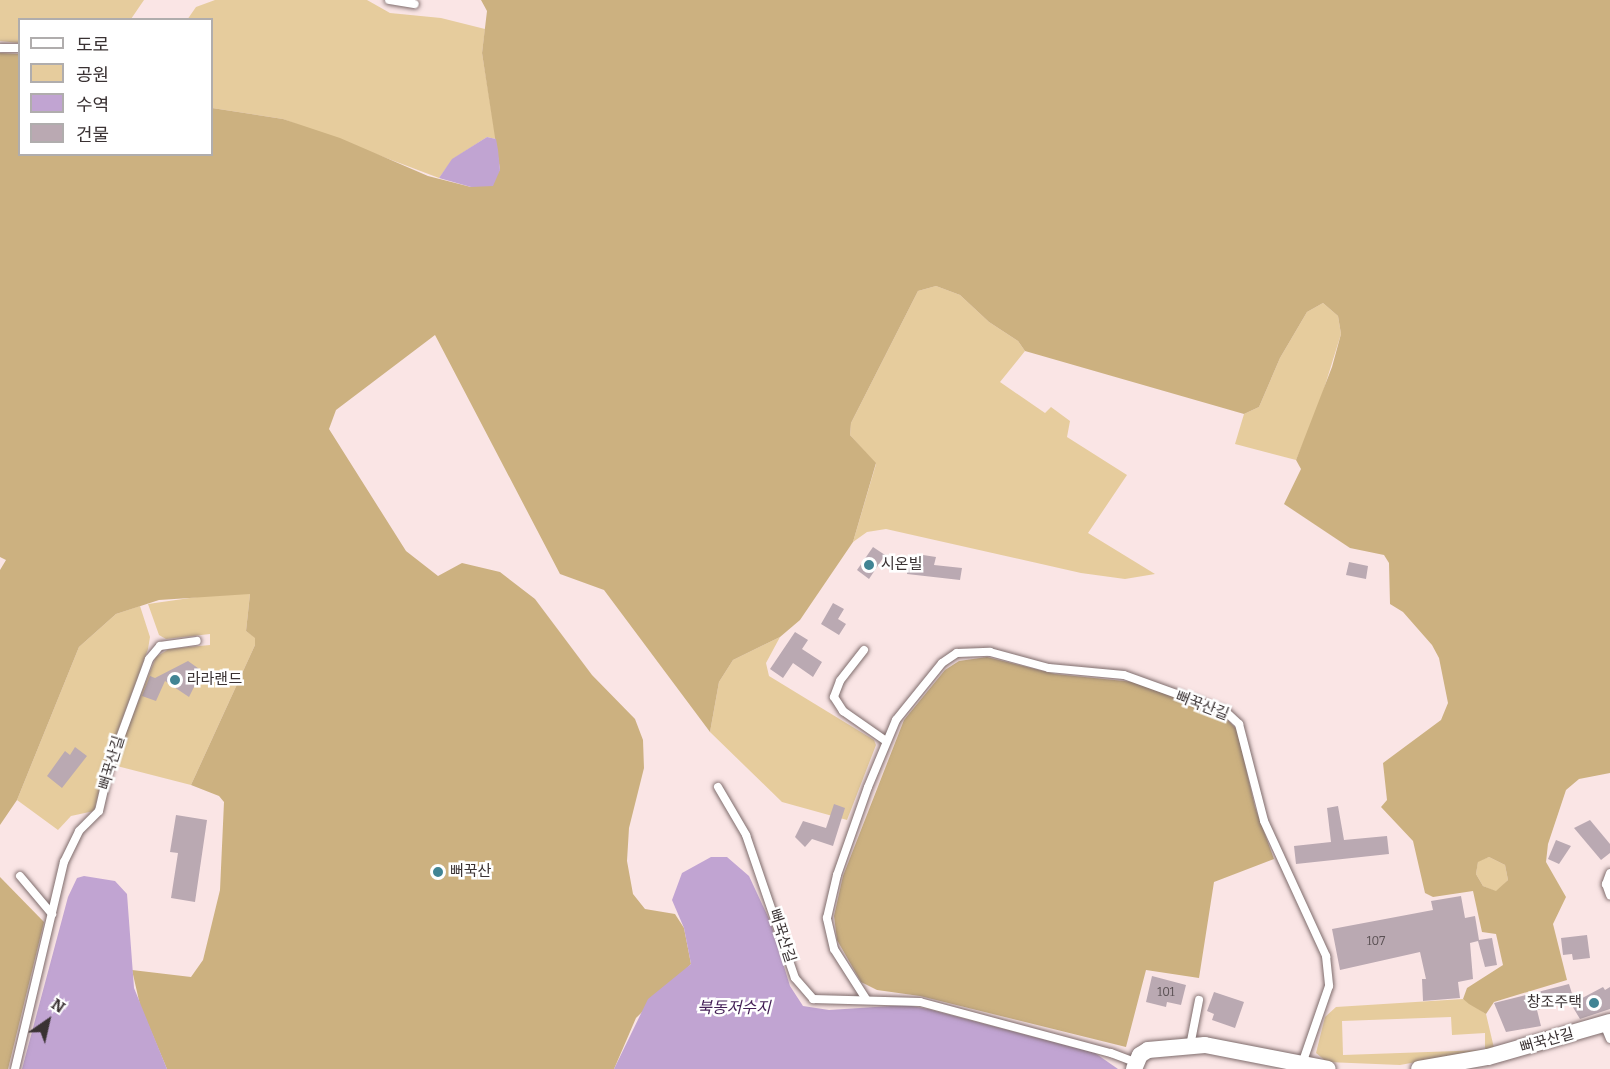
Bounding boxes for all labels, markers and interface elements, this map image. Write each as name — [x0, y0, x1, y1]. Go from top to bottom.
legend — [18, 18, 213, 156]
text: 도로 — [76, 34, 109, 56]
text: 공원 — [76, 64, 109, 86]
text: 수역 — [76, 94, 109, 116]
text: 건물 — [76, 124, 109, 146]
place label: 시온빌 — [881, 556, 922, 574]
marker: 시온빌 — [862, 558, 876, 572]
place label: 라라랜드 — [187, 671, 242, 689]
marker: 라라랜드 — [168, 673, 182, 687]
street label: 뻐꾹산길 — [1173, 688, 1231, 724]
street label: 뻐꾹산길 — [95, 734, 129, 792]
place label: 뻐꾹산 — [450, 863, 491, 881]
marker: 뻐꾹산 — [431, 865, 445, 879]
street label: 뻐꾹산길 — [765, 907, 799, 965]
house number: 107 — [1367, 935, 1385, 949]
house number: 101 — [1157, 986, 1175, 1000]
north arrow — [18, 991, 78, 1051]
text: N — [48, 994, 69, 1017]
place label: 창조주택 — [1527, 994, 1582, 1012]
marker: 창조주택 — [1587, 996, 1601, 1010]
water label: 북동저수지 — [697, 998, 771, 1018]
street label: 뻐꾹산길 — [1518, 1025, 1576, 1057]

